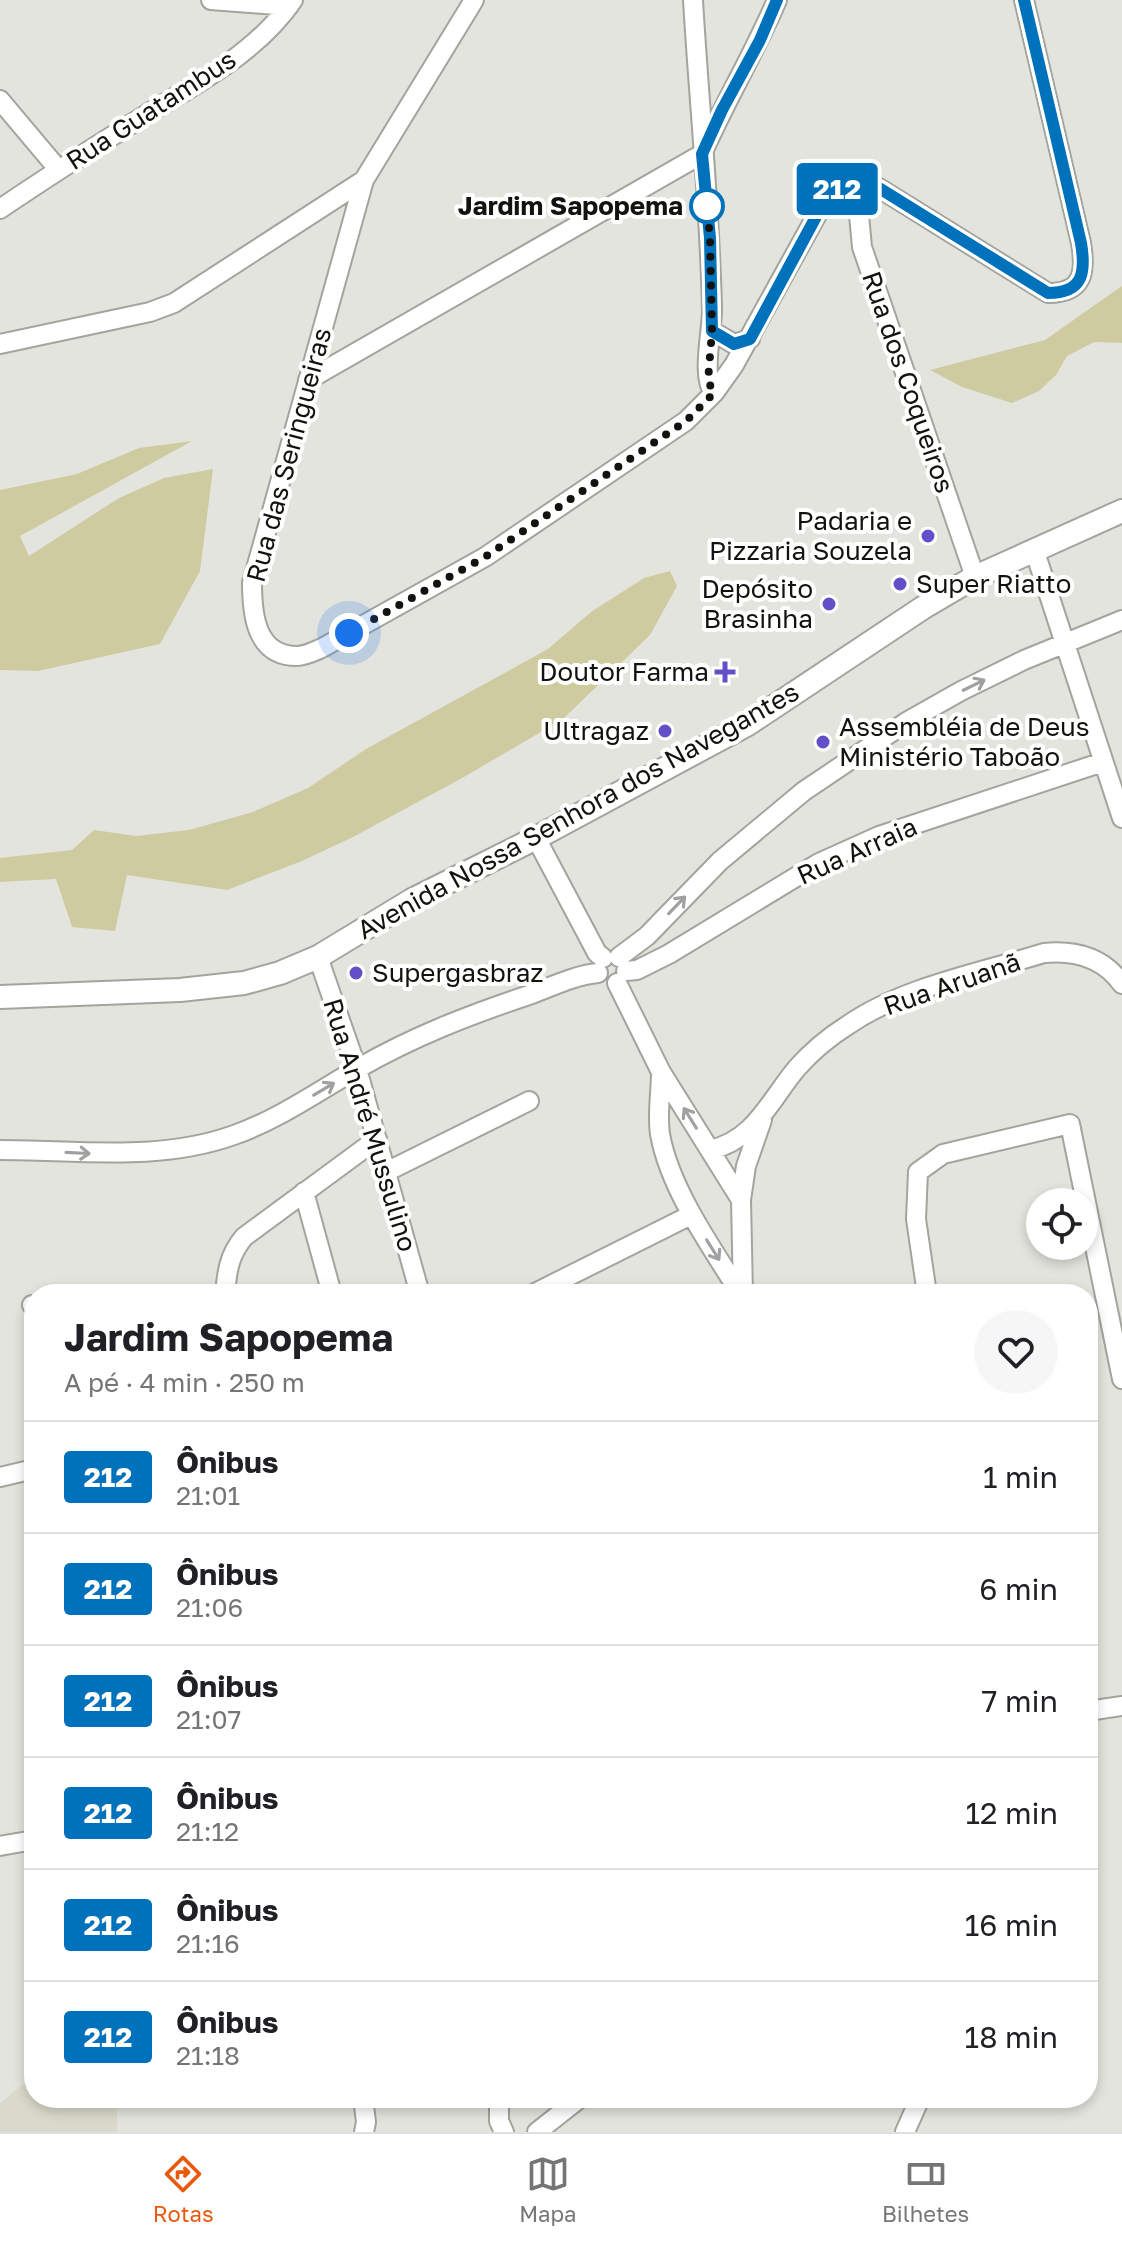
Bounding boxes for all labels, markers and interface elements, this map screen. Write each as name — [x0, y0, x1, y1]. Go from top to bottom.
street label: Rua Guatambus — [60, 43, 241, 176]
line badge: 212 — [791, 163, 883, 215]
text: 212 — [813, 172, 861, 205]
marker: Jardim Sapopema — [690, 189, 724, 223]
place label: Jardim Sapopema — [458, 190, 683, 221]
street label: Rua dos Coqueiros — [856, 267, 961, 497]
street label: Rua das Seringueiras — [240, 324, 337, 585]
place label: Padaria e Pizzaria Souzela — [709, 505, 912, 566]
marker: Padaria e Pizzaria Souzela — [919, 527, 937, 545]
place label: Super Riatto — [916, 568, 1071, 599]
place label: Depósito Brasinha — [701, 573, 813, 634]
marker: Super Riatto — [891, 575, 909, 593]
marker: Depósito Brasinha — [820, 595, 838, 613]
your location — [329, 613, 369, 653]
place label: Doutor Farma — [539, 656, 709, 687]
marker: Doutor Farma — [716, 663, 734, 681]
street label: Avenida Nossa Senhora dos Navegantes — [351, 676, 804, 945]
one-way arrow — [962, 677, 986, 692]
place label: Assembléia de Deus Ministério Taboão — [839, 711, 1090, 772]
place label: Ultragaz — [543, 715, 649, 746]
marker: Ultragaz — [656, 722, 674, 740]
marker: Assembléia de Deus Ministério Taboão — [814, 733, 832, 751]
street label: Rua Arraia — [792, 810, 922, 891]
one-way arrow — [667, 896, 686, 915]
street label: Rua Aruanã — [879, 946, 1024, 1021]
place label: Supergasbraz — [372, 957, 544, 988]
marker: Supergasbraz — [347, 964, 365, 982]
street label: Rua André Mussulino — [317, 994, 424, 1255]
one-way arrow — [313, 1081, 335, 1097]
one-way arrow — [682, 1107, 698, 1130]
one-way arrow — [64, 1145, 91, 1160]
map controls — [1026, 1188, 1098, 1260]
button: locate — [1026, 1188, 1098, 1260]
one-way arrow — [705, 1238, 721, 1261]
button: heart — [974, 1310, 1058, 1394]
text: Jardim Sapopema — [64, 1314, 393, 1359]
text: A pé · 4 min · 250 m — [64, 1367, 305, 1398]
text: Ônibus — [176, 1444, 279, 1480]
text: 1 min — [983, 1459, 1058, 1495]
text: 212 — [84, 1460, 132, 1493]
text: 21:01 — [176, 1480, 240, 1511]
text: Ônibus — [176, 1556, 279, 1592]
text: 6 min — [979, 1571, 1058, 1607]
text: 212 — [84, 1572, 132, 1605]
text: 21:06 — [176, 1592, 243, 1623]
text: Ônibus — [176, 1668, 279, 1704]
text: 7 min — [982, 1683, 1058, 1719]
text: 212 — [84, 1684, 132, 1717]
text: 21:07 — [176, 1704, 241, 1735]
text: Ônibus — [176, 1780, 279, 1816]
text: 12 min — [966, 1795, 1058, 1831]
text: 212 — [84, 1796, 132, 1829]
text: 21:12 — [176, 1816, 239, 1847]
text: Ônibus — [176, 1892, 279, 1928]
text: 16 min — [965, 1907, 1058, 1943]
text: 212 — [84, 1908, 132, 1941]
text: 21:16 — [176, 1928, 240, 1959]
text: Ônibus — [176, 2004, 279, 2040]
text: 18 min — [965, 2019, 1058, 2055]
text: 212 — [84, 2020, 132, 2053]
text: 21:18 — [176, 2040, 240, 2071]
tab: Rotas — [153, 2152, 214, 2227]
tab: Mapa — [519, 2152, 576, 2227]
tab: Bilhetes — [882, 2152, 969, 2227]

